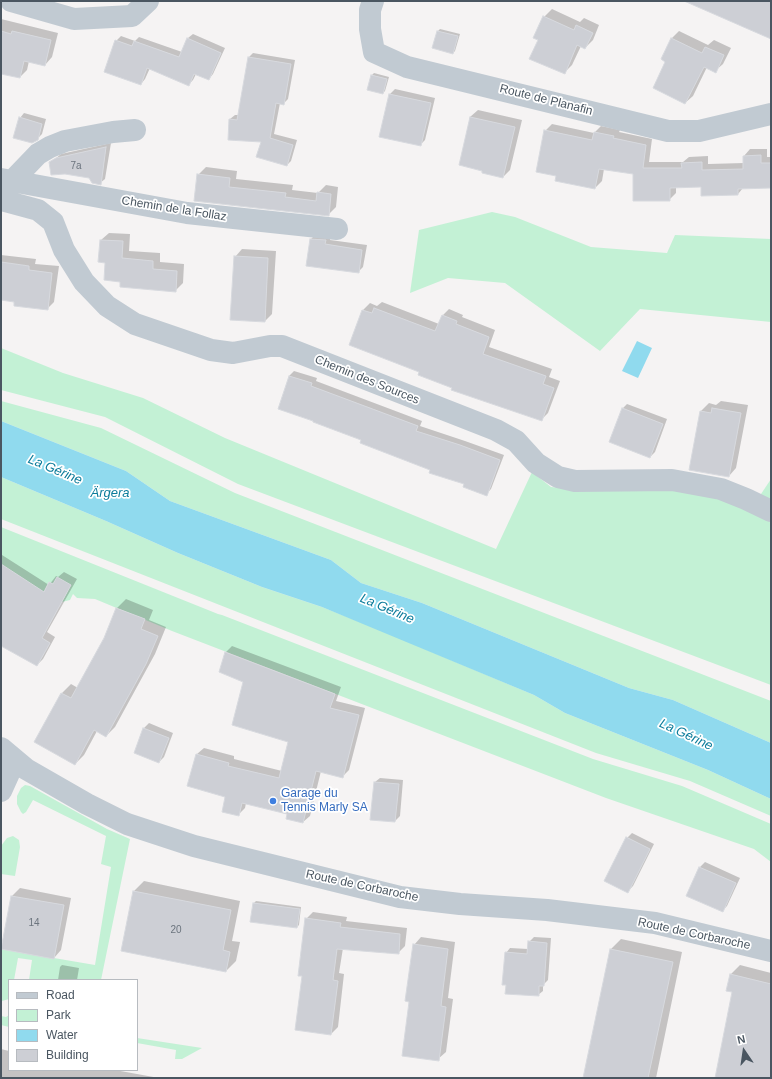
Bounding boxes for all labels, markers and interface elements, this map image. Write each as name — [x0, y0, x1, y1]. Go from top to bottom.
street label: Route de Planafin — [498, 81, 594, 119]
house number: 7a — [70, 160, 82, 172]
street label: Chemin de la Follaz — [121, 194, 227, 224]
street label: Chemin des Sources — [313, 352, 421, 408]
water label: La Gérine — [26, 452, 84, 488]
water label: Ärgera — [90, 485, 130, 501]
water label: La Gérine — [358, 591, 416, 627]
water label: La Gérine — [657, 716, 715, 754]
place label: Garage du Tennis Marly SA — [281, 787, 368, 815]
marker: Garage du Tennis Marly SA — [268, 796, 278, 806]
street label: Route de Corbaroche — [304, 867, 420, 905]
street label: Route de Corbaroche — [636, 915, 752, 953]
house number: 14 — [28, 917, 40, 929]
house number: 20 — [170, 924, 182, 936]
legend — [8, 979, 138, 1071]
text: Road — [46, 988, 75, 1002]
text: Park — [46, 1008, 71, 1022]
text: Water — [46, 1028, 78, 1042]
north arrow — [724, 1031, 764, 1071]
text: N — [736, 1033, 747, 1046]
text: Building — [46, 1048, 89, 1062]

